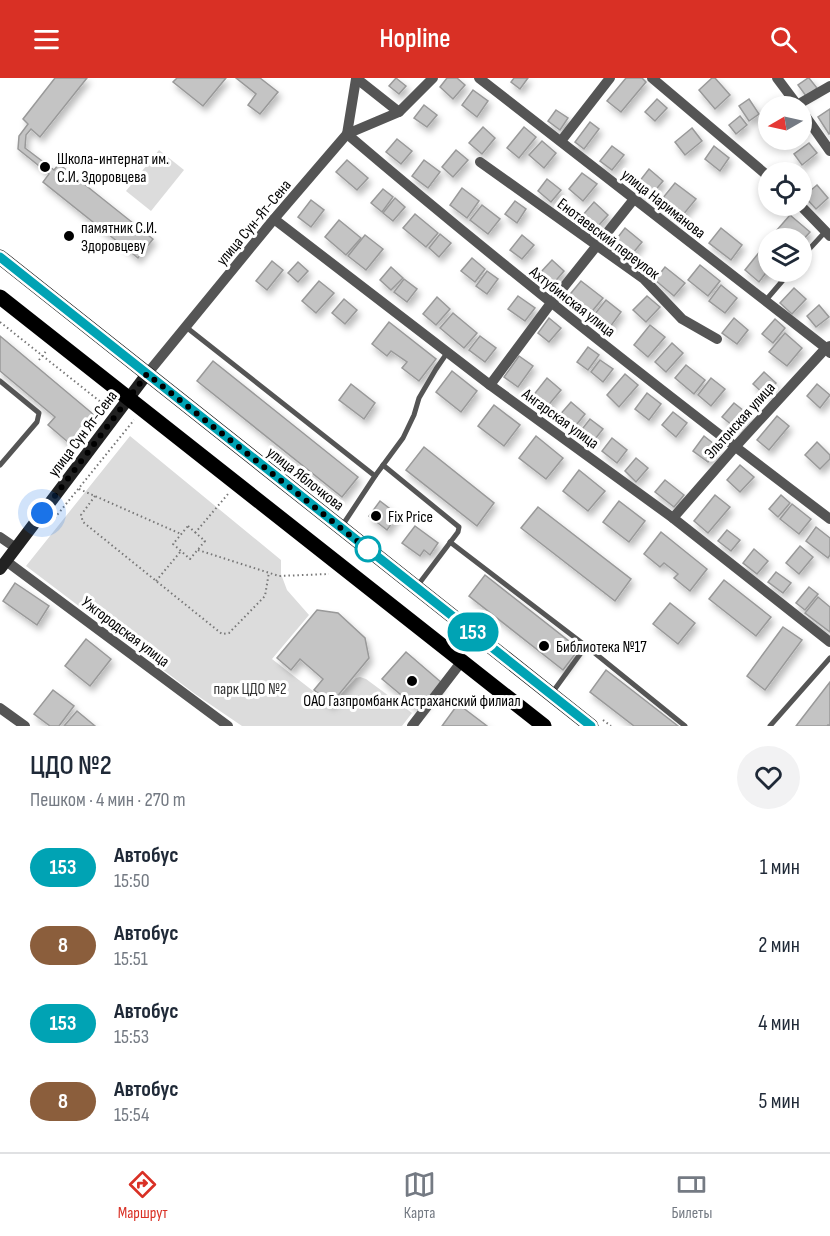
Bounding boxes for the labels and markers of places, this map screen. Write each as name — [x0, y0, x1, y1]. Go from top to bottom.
place label: Школа-интернат им. С.И. Здоровцева — [57, 150, 169, 187]
marker: Школа-интернат им. С.И. Здоровцева — [38, 160, 52, 174]
place label: памятник С.И. Здоровцеву — [81, 219, 157, 256]
marker: памятник С.И. Здоровцеву — [62, 229, 76, 243]
place label: Fix Price — [388, 508, 433, 527]
marker: Fix Price — [369, 509, 383, 523]
unlabelled marker — [355, 536, 381, 562]
place label: Библиотека №17 — [556, 638, 647, 657]
marker: Библиотека №17 — [537, 639, 551, 653]
marker: ОАО Газпромбанк Астраханский филиал — [405, 674, 419, 688]
place label: ОАО Газпромбанк Астраханский филиал — [303, 692, 521, 711]

